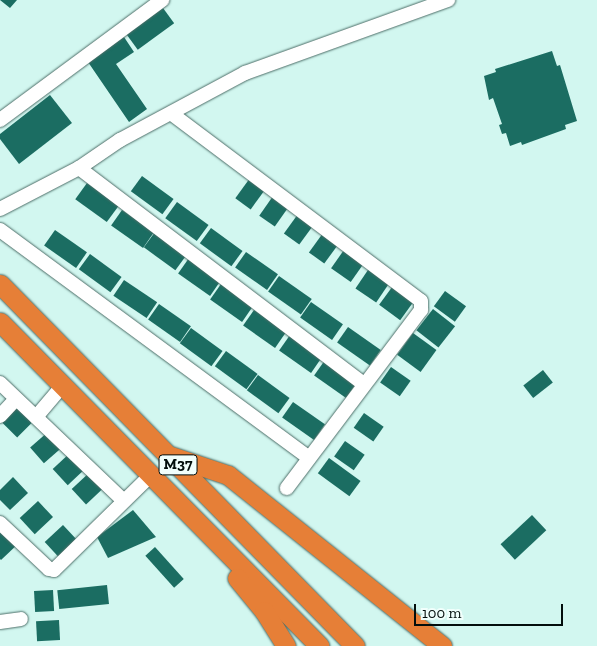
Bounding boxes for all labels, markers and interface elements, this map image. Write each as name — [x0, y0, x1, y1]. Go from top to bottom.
road number: M37 — [158, 452, 198, 478]
scale bar — [417, 594, 566, 626]
text: 100 m — [422, 604, 461, 622]

